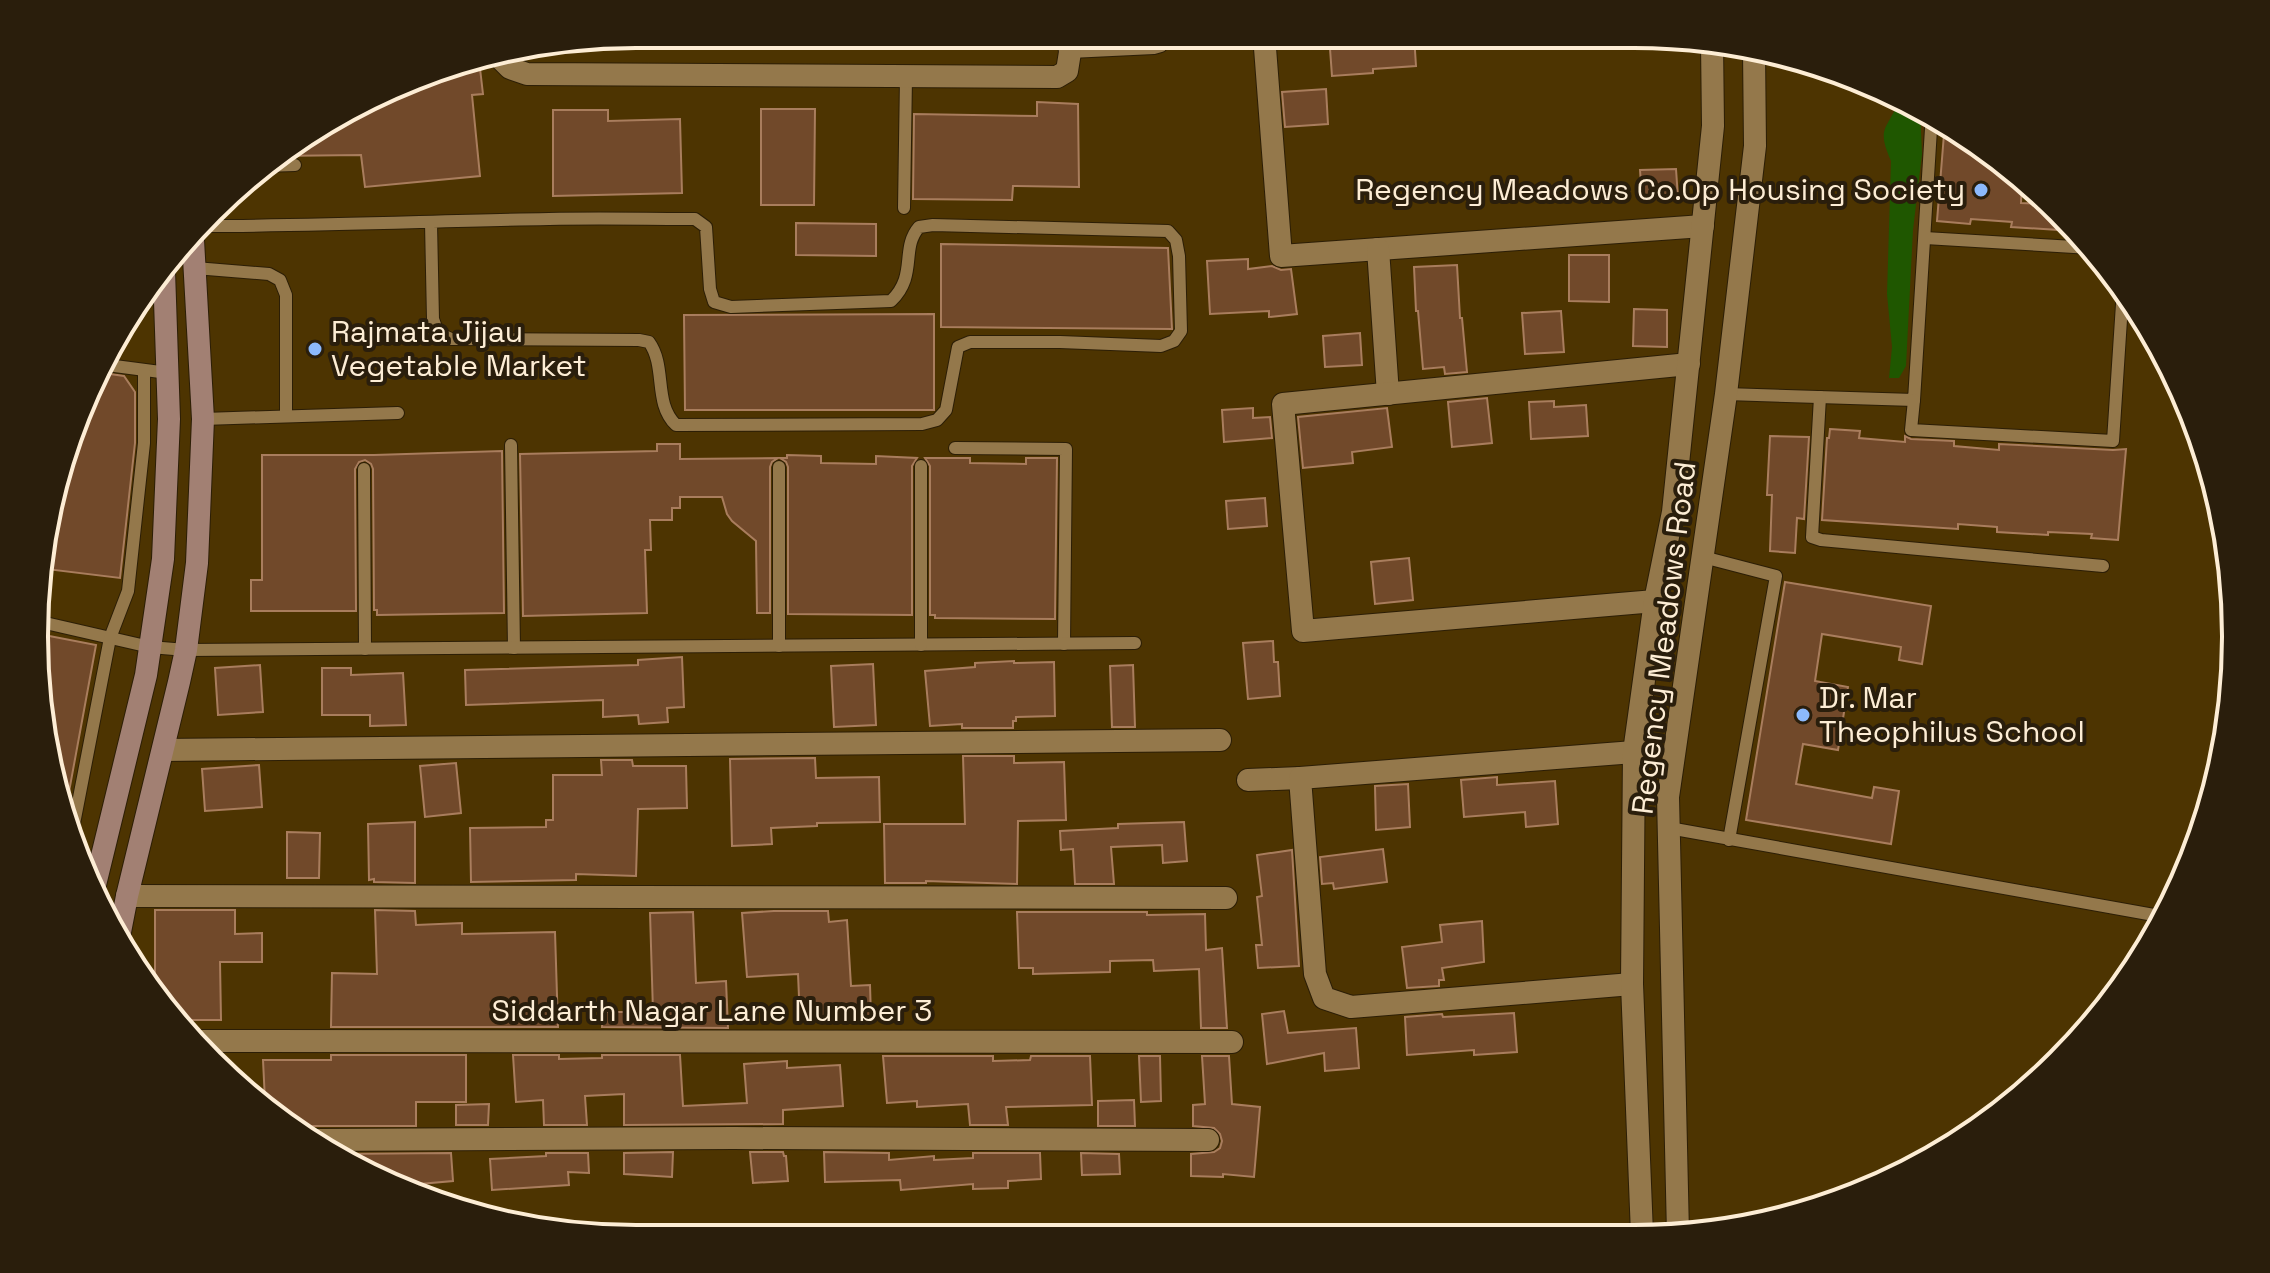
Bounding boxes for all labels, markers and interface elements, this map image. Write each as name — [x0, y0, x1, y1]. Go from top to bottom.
place label: Regency Meadows Co.Op Housing Society — [1355, 170, 1965, 209]
marker: Regency Meadows Co.Op Housing Society — [1972, 181, 1990, 199]
place label: Rajmata Jijau Vegetable Market — [331, 312, 587, 385]
marker: Rajmata Jijau Vegetable Market — [306, 340, 324, 358]
street label: Regency Meadows Road — [1623, 459, 1705, 817]
place label: Dr. Mar Theophilus School — [1819, 678, 2085, 751]
marker: Dr. Mar Theophilus School — [1794, 706, 1812, 724]
street label: Siddarth Nagar Lane Number 3 — [492, 991, 932, 1030]

